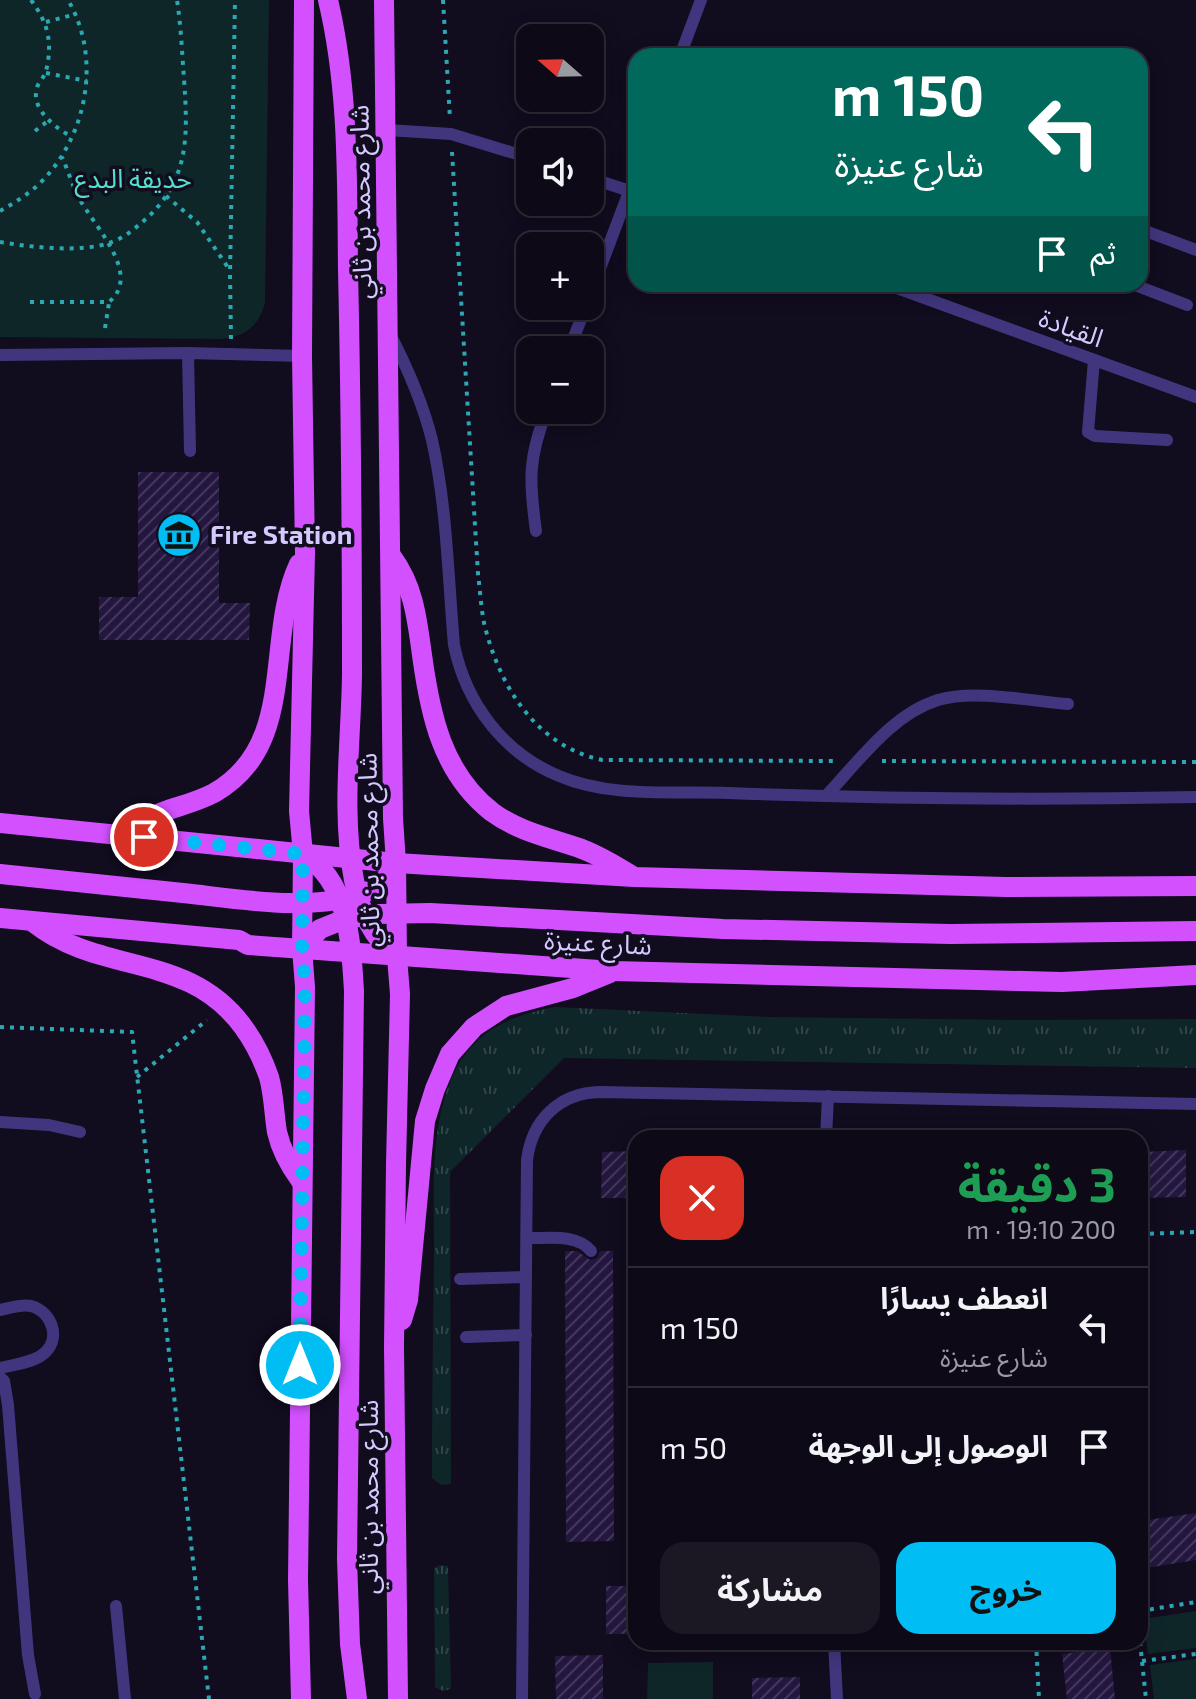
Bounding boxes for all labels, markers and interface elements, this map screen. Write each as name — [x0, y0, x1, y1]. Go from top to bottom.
north arrow — [516, 24, 604, 112]
map controls — [516, 24, 604, 424]
text: 150 m — [832, 60, 984, 127]
icon: left — [1012, 80, 1116, 184]
street label: شارع محمد بن ثاني — [342, 104, 383, 300]
button: sound — [516, 128, 604, 216]
text: شارع عنيزة — [835, 141, 984, 184]
park label: حديقة البدع — [74, 162, 192, 198]
button: + — [516, 232, 604, 320]
icon: arrive — [1030, 232, 1074, 276]
text: ثم — [1090, 234, 1116, 270]
street label: القيادة — [1035, 301, 1108, 353]
button: − — [516, 336, 604, 424]
museum icon: Fire Station — [155, 511, 203, 559]
place label: Fire Station — [210, 518, 352, 549]
street label: شارع محمد بن ثاني — [350, 752, 391, 948]
pin — [110, 803, 178, 871]
icon: arrive — [122, 815, 166, 859]
street label: شارع عنيزة — [543, 923, 653, 965]
text: 3 دقيقة — [958, 1154, 1116, 1212]
button: close — [660, 1156, 744, 1240]
text: 200 m · 19:10 — [966, 1213, 1116, 1244]
text: انعطف يسارًا — [880, 1279, 1048, 1315]
icon: left — [1072, 1305, 1116, 1349]
text: 150 m — [660, 1309, 739, 1345]
position arrow — [258, 1323, 342, 1407]
text: شارع عنيزة — [940, 1341, 1048, 1372]
street label: شارع محمد بن ثاني — [352, 1400, 389, 1594]
icon: arrive — [1072, 1425, 1116, 1469]
text: الوصول إلى الوجهة — [809, 1427, 1048, 1463]
text: 50 m — [660, 1429, 727, 1465]
button: مشاركة — [660, 1542, 880, 1634]
button: خروج — [896, 1542, 1116, 1634]

